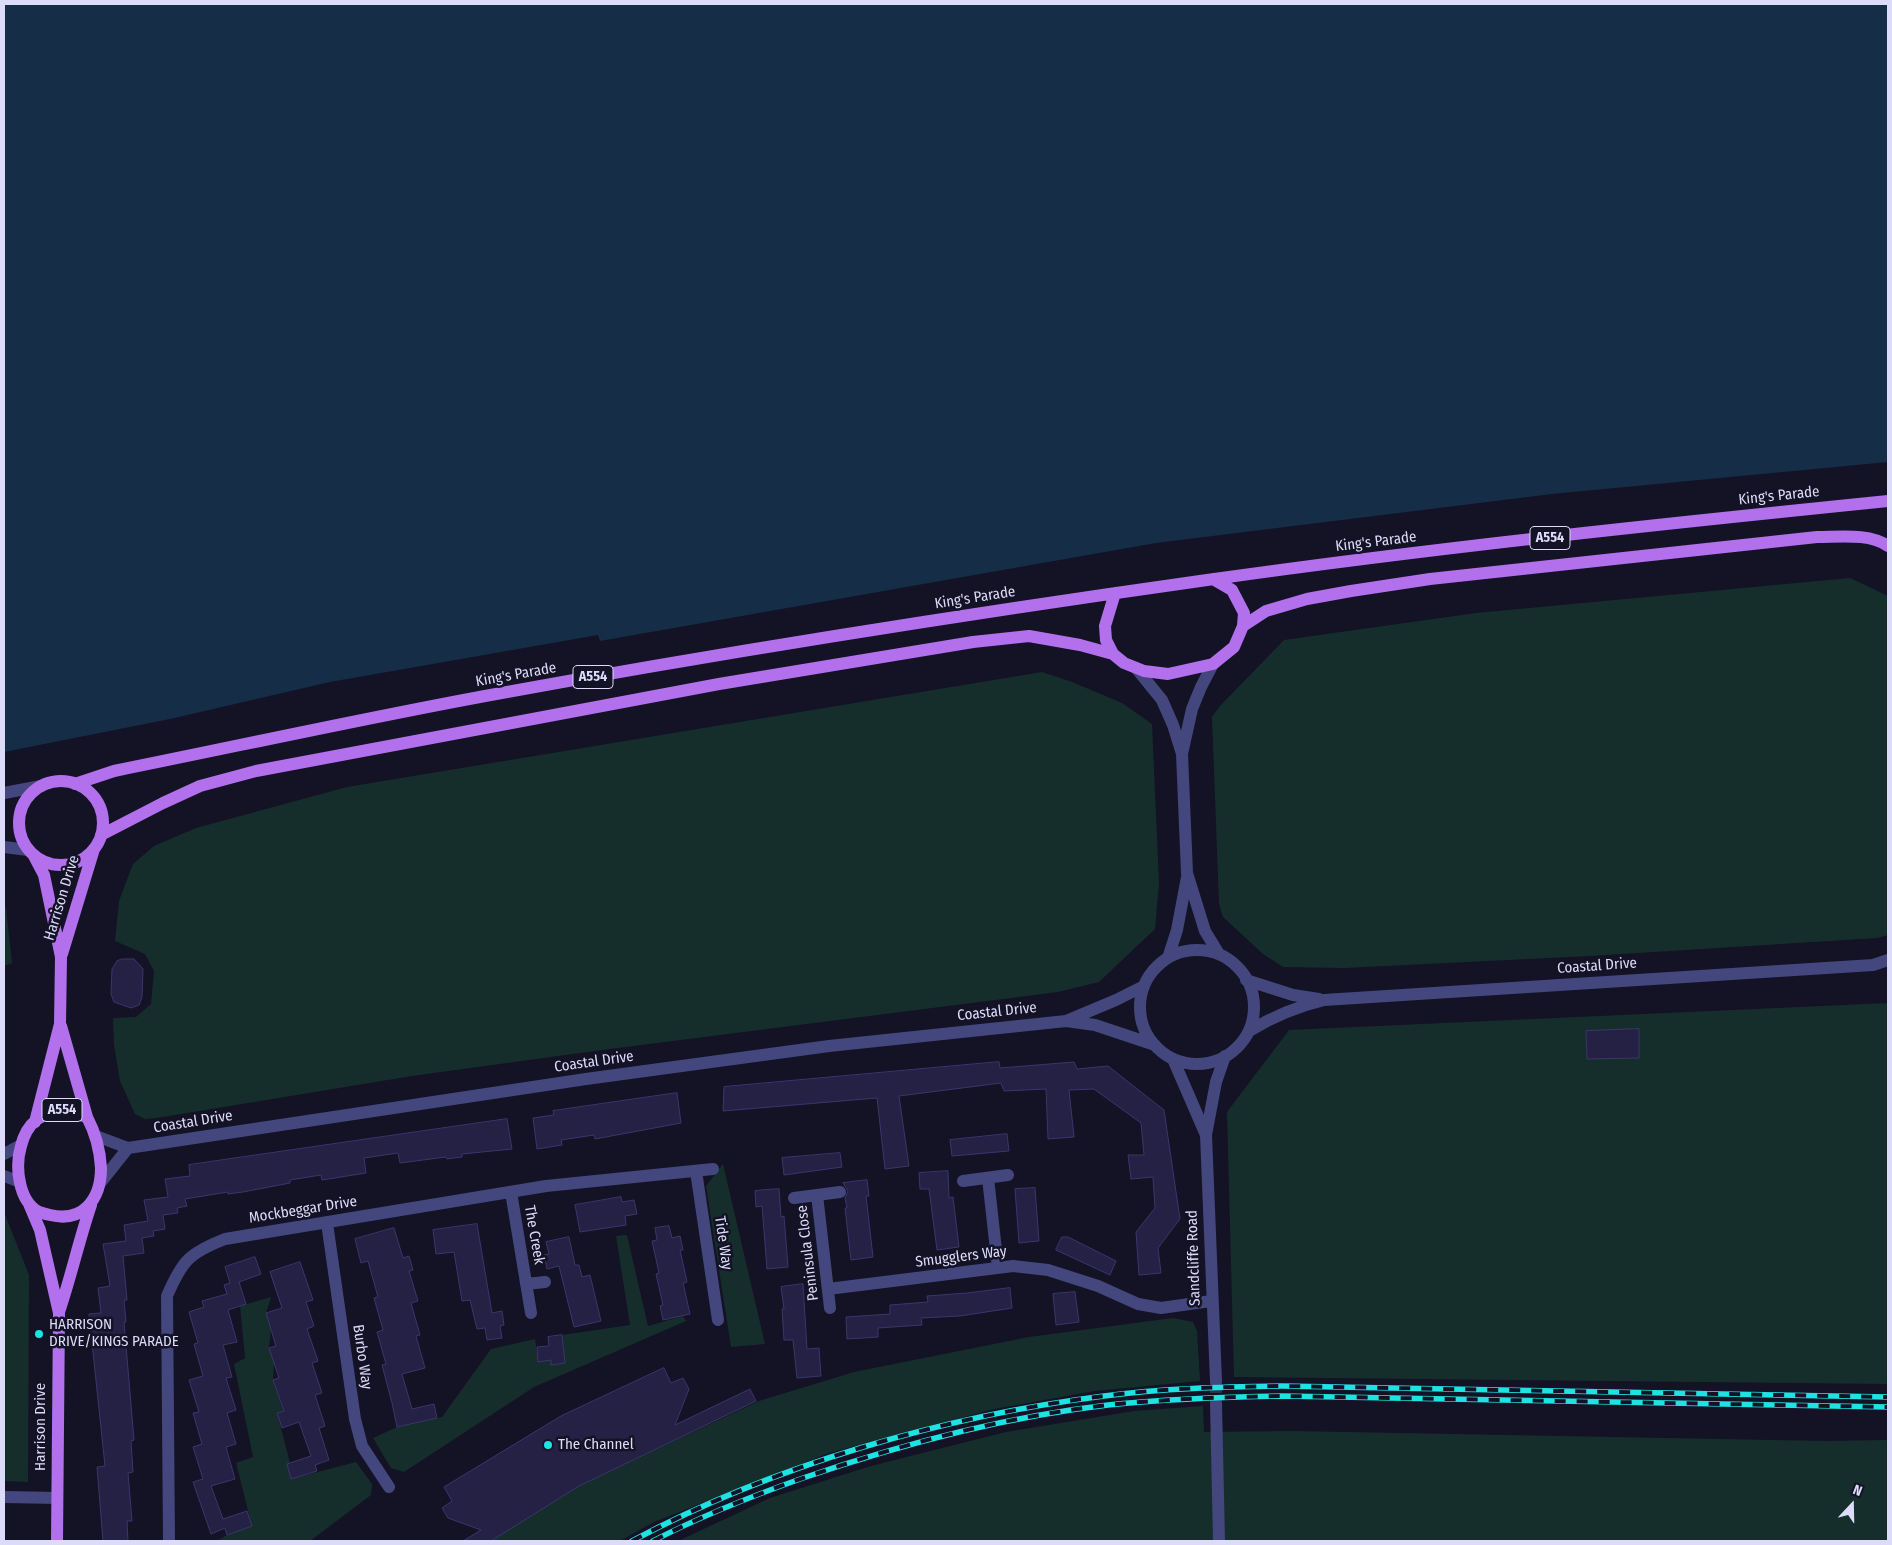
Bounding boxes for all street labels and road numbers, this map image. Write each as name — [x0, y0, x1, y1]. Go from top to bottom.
street label: King's Parade — [1738, 483, 1820, 509]
road number: A554 — [1530, 526, 1570, 550]
street label: King's Parade — [1334, 528, 1418, 556]
street label: King's Parade — [933, 583, 1017, 613]
street label: King's Parade — [474, 659, 558, 691]
road number: A554 — [573, 666, 613, 689]
street label: Harrison Drive — [41, 853, 83, 943]
street label: Coastal Drive — [1556, 954, 1638, 978]
street label: Coastal Drive — [956, 999, 1038, 1025]
street label: Coastal Drive — [553, 1048, 635, 1076]
road number: A554 — [42, 1098, 82, 1122]
street label: Coastal Drive — [152, 1107, 234, 1137]
street label: Mockbeggar Drive — [248, 1193, 358, 1227]
street label: The Creek — [520, 1204, 548, 1266]
street label: Peninsula Close — [793, 1204, 823, 1302]
street label: Sandcliffe Road — [1183, 1210, 1205, 1306]
street label: Tide Way — [710, 1215, 736, 1271]
street label: Smugglers Way — [914, 1242, 1008, 1272]
street label: Burbo Way — [349, 1323, 375, 1391]
street label: Harrison Drive — [32, 1383, 50, 1471]

